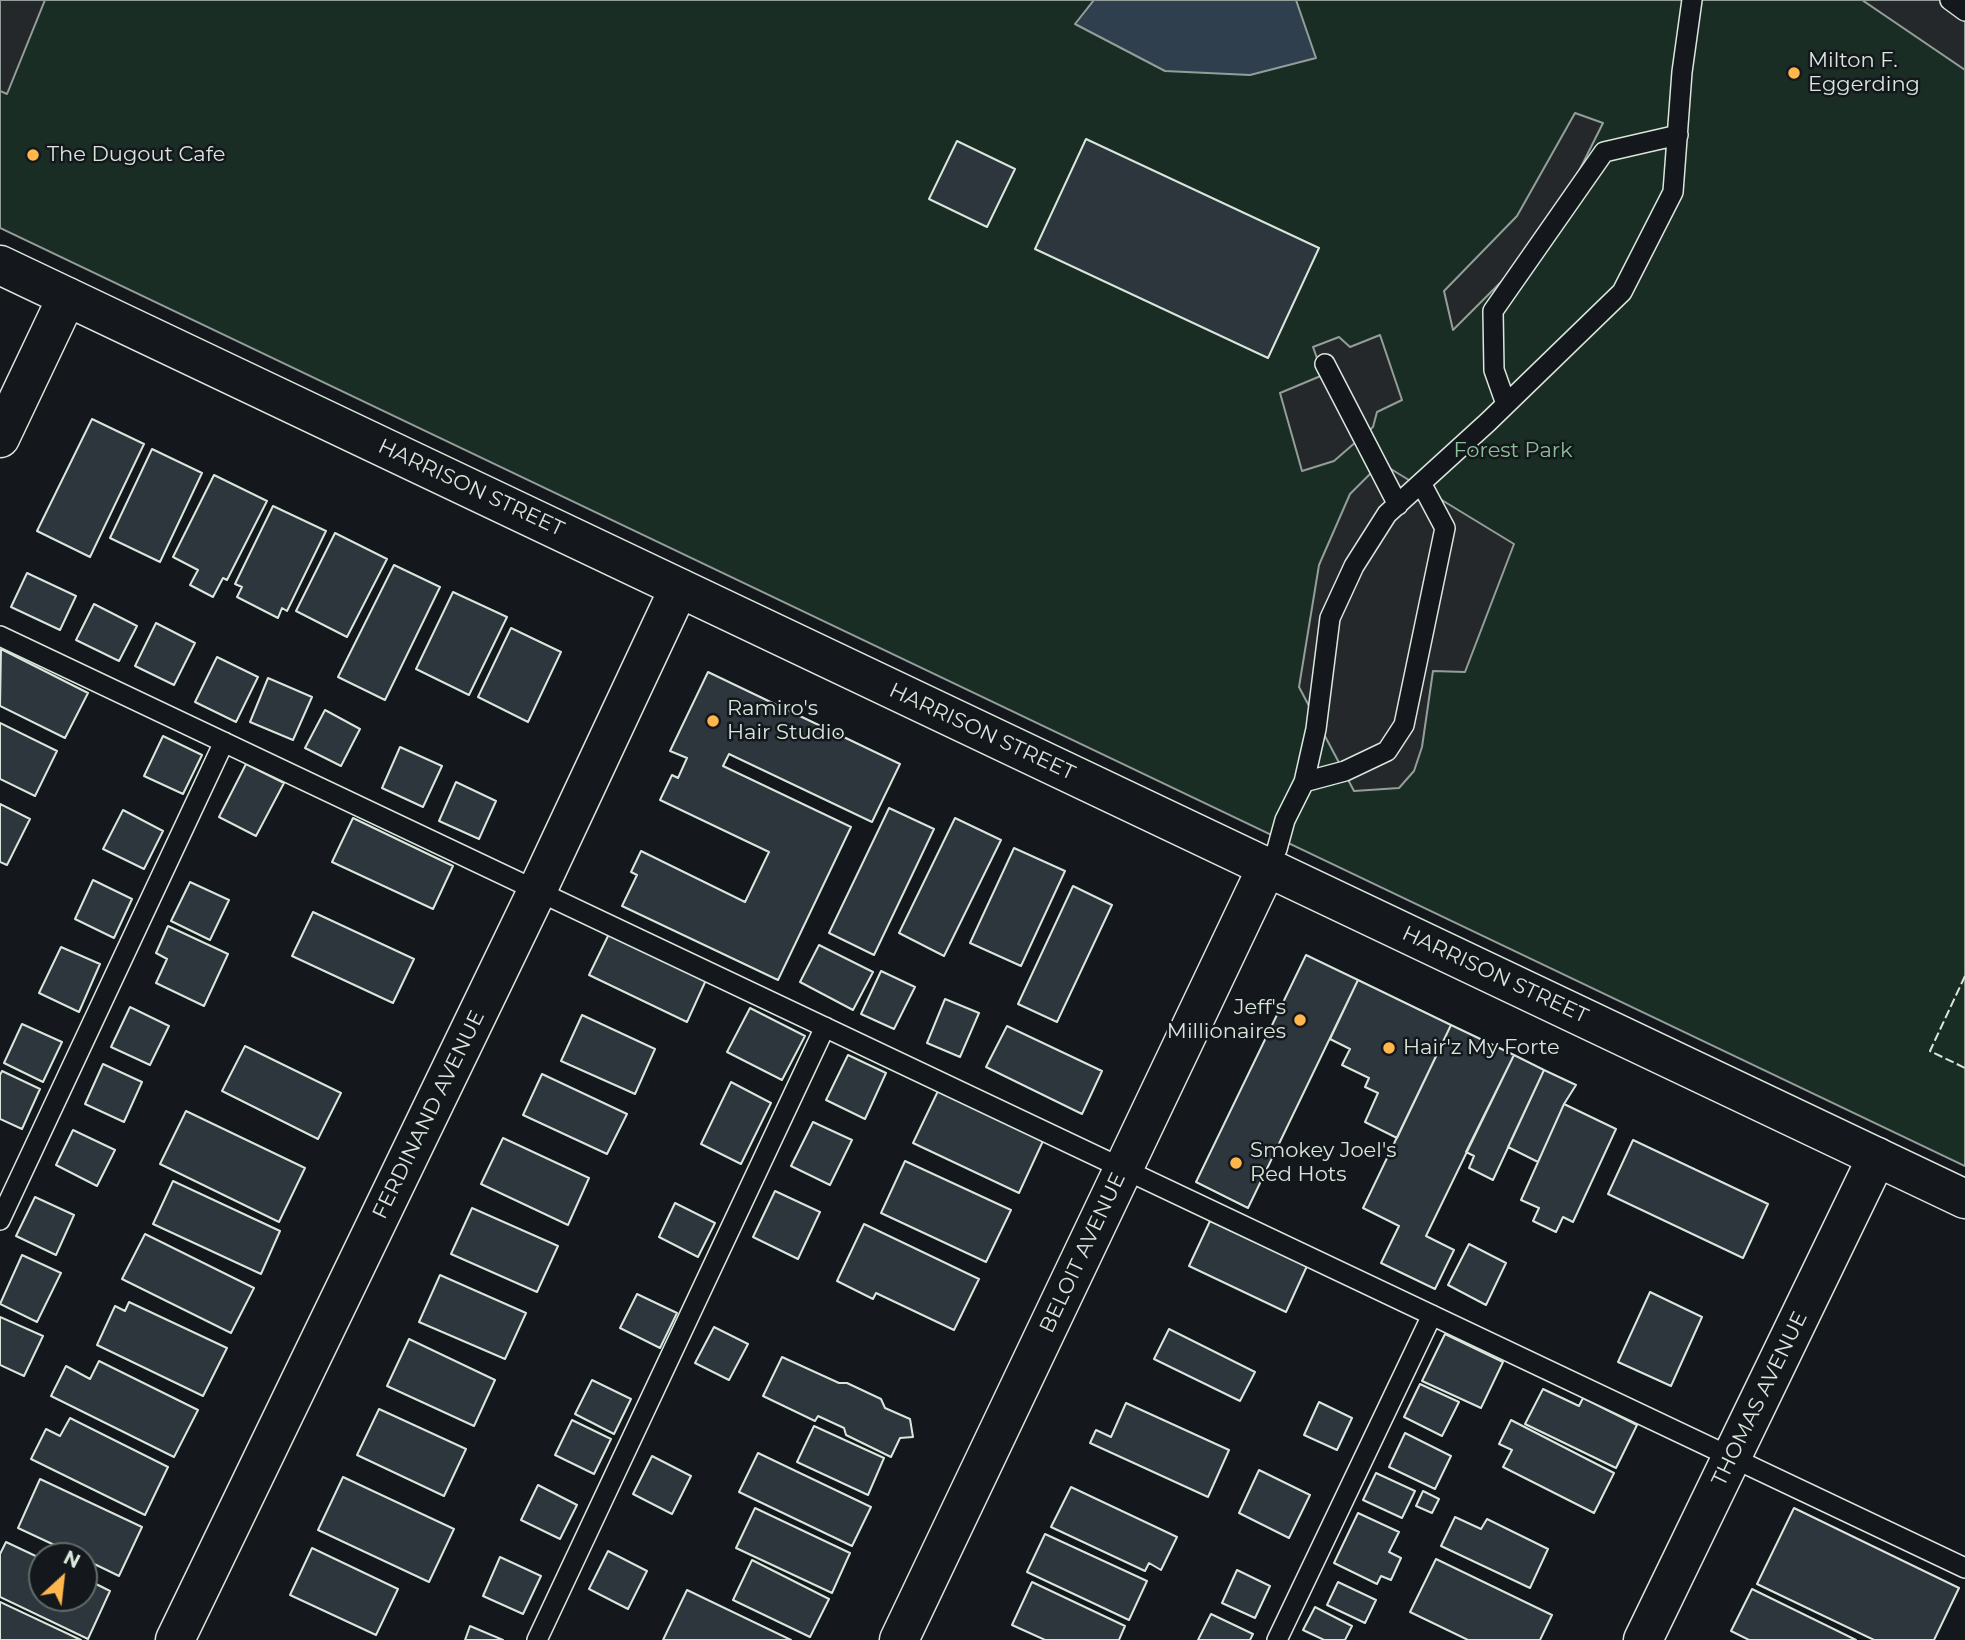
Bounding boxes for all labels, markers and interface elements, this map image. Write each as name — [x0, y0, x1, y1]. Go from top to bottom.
place label: Milton F. Eggerding — [1808, 48, 1920, 98]
marker: Milton F. Eggerding — [1786, 65, 1802, 81]
place label: The Dugout Cafe — [47, 142, 225, 168]
marker: The Dugout Cafe — [25, 147, 41, 163]
street label: HARRISON STREET — [374, 434, 568, 542]
park label: Forest Park — [1453, 438, 1573, 464]
street label: HARRISON STREET — [885, 678, 1079, 786]
place label: Ramiro's Hair Studio — [727, 696, 845, 746]
marker: Ramiro's Hair Studio — [705, 713, 721, 729]
street label: HARRISON STREET — [1398, 921, 1592, 1029]
place label: Jeff's Millionaires — [1167, 995, 1286, 1045]
street label: FERDINAND AVENUE — [368, 1007, 490, 1223]
marker: Jeff's Millionaires — [1292, 1012, 1308, 1028]
place label: Hair'z My Forte — [1403, 1035, 1560, 1061]
marker: Hair'z My Forte — [1381, 1040, 1397, 1056]
place label: Smokey Joel's Red Hots — [1250, 1138, 1396, 1188]
marker: Smokey Joel's Red Hots — [1228, 1155, 1244, 1171]
street label: BELOIT AVENUE — [1035, 1169, 1131, 1337]
street label: THOMAS AVENUE — [1707, 1308, 1813, 1490]
north arrow — [28, 1542, 98, 1612]
text: N — [60, 1546, 84, 1573]

